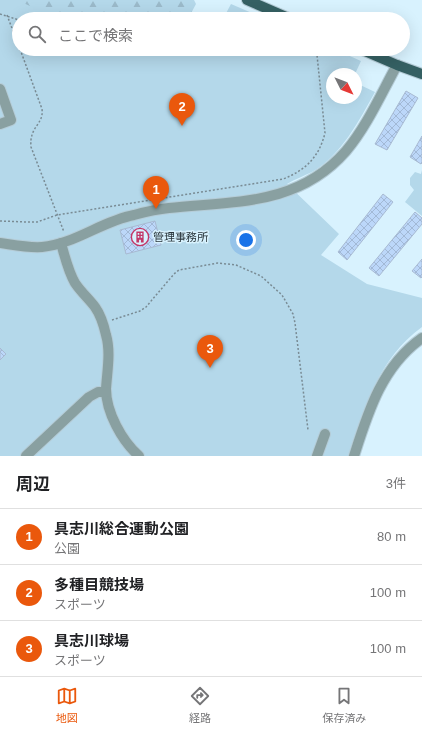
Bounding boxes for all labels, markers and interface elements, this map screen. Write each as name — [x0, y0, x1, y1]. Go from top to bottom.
search box — [12, 12, 410, 56]
icon: search — [26, 23, 48, 45]
text: ここで検索 — [58, 27, 133, 44]
north arrow — [326, 68, 362, 104]
pin: 2 — [169, 93, 195, 126]
pin: 1 — [143, 176, 169, 209]
building icon: 管理事務所 — [130, 227, 150, 247]
your location — [236, 230, 256, 250]
place label: 管理事務所 — [153, 231, 209, 243]
pin: 3 — [197, 335, 223, 368]
text: 周辺 — [16, 475, 50, 494]
text: 3件 — [386, 476, 406, 491]
text: 具志川総合運動公園 — [54, 520, 189, 537]
text: 1 — [25, 529, 33, 544]
text: 80 m — [377, 529, 406, 544]
text: 公園 — [54, 541, 80, 556]
text: 多種目競技場 — [54, 576, 144, 593]
text: 2 — [25, 585, 33, 600]
text: 100 m — [370, 585, 406, 600]
text: スポーツ — [54, 597, 106, 612]
text: 具志川球場 — [54, 632, 129, 649]
text: 3 — [25, 641, 33, 656]
text: 100 m — [370, 641, 406, 656]
text: スポーツ — [54, 653, 106, 668]
tab: 地図 — [56, 685, 78, 725]
tab: 経路 — [189, 685, 211, 725]
tab: 保存済み — [322, 685, 366, 725]

